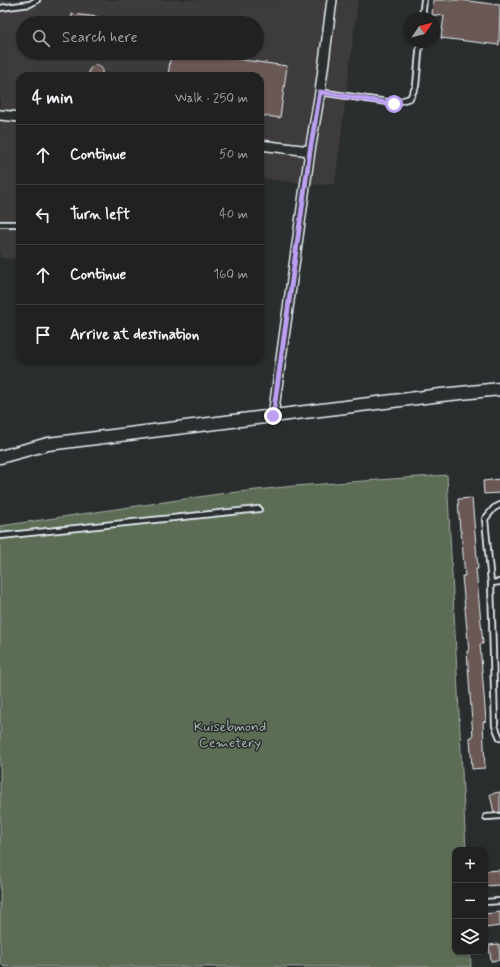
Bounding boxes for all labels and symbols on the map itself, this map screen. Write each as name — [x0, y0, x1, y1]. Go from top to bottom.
north arrow — [404, 12, 440, 48]
route start — [385, 95, 403, 113]
route end — [264, 407, 282, 425]
park label: Kuisebmond Cemetery — [194, 718, 266, 752]

